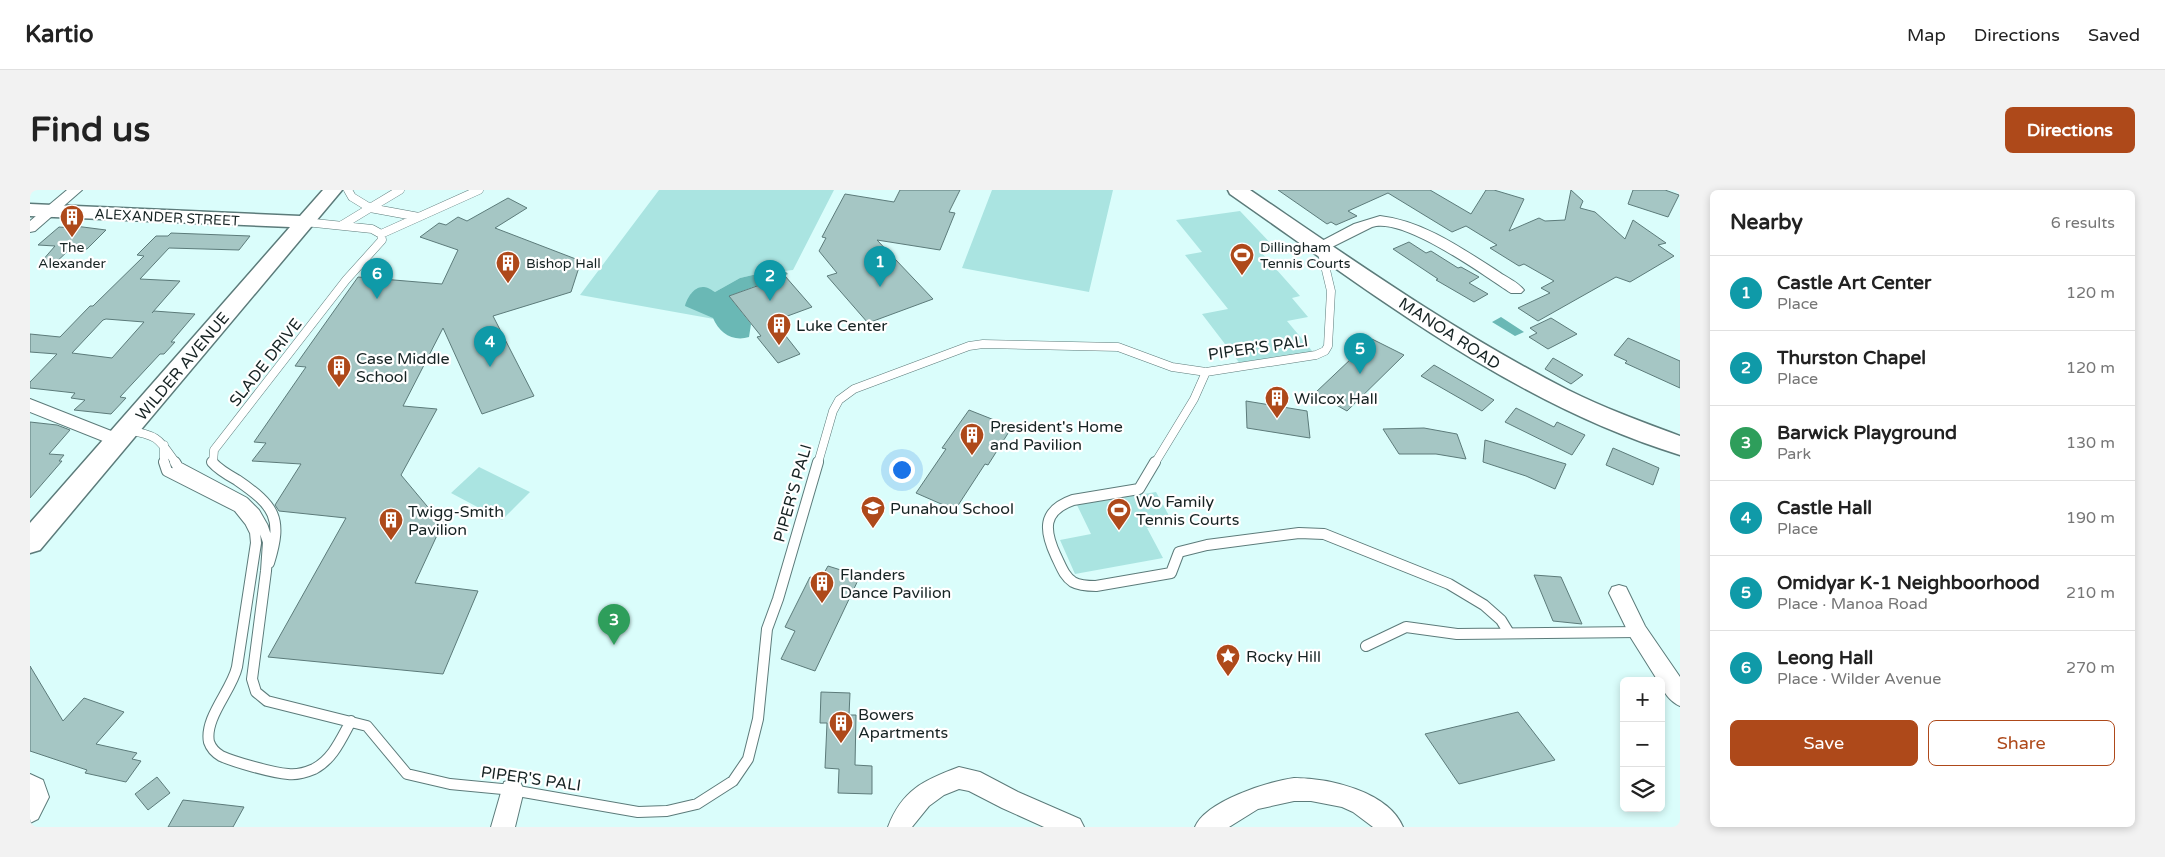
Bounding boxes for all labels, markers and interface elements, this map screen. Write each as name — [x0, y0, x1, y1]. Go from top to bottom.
text: Kartio — [25, 20, 94, 49]
text: Map — [1907, 24, 1946, 46]
text: Directions — [1974, 24, 2060, 46]
text: Saved — [2088, 24, 2140, 46]
button: Directions — [2005, 107, 2135, 153]
text: Find us — [30, 109, 150, 151]
building icon: The Alexander — [59, 204, 85, 238]
street label: ALEXANDER STREET — [94, 205, 240, 230]
text: Nearby — [1730, 210, 1803, 235]
text: 6 results — [2051, 213, 2115, 233]
place label: The Alexander — [38, 239, 107, 272]
place label: Dillingham Tennis Courts — [1260, 239, 1351, 272]
sports icon: Dillingham Tennis Courts — [1229, 242, 1255, 276]
pin: 1 — [864, 246, 896, 287]
building icon: Bishop Hall — [495, 250, 521, 284]
place label: Bishop Hall — [526, 255, 601, 272]
pin: 6 — [361, 258, 393, 299]
pin: 2 — [754, 260, 786, 301]
text: Castle Art Center — [1777, 272, 1931, 294]
text: 1 — [1741, 283, 1751, 303]
text: 120 m — [2066, 283, 2115, 303]
street label: MANOA ROAD — [1395, 294, 1504, 374]
text: Place — [1777, 294, 1818, 314]
street label: WILDER AVENUE — [132, 308, 234, 425]
building icon: Luke Center — [766, 312, 792, 346]
street label: SLADE DRIVE — [225, 315, 306, 411]
place label: Luke Center — [796, 316, 888, 336]
pin: 4 — [474, 326, 506, 367]
street label: PIPER'S PALI — [1207, 331, 1310, 365]
pin: 5 — [1344, 333, 1376, 374]
text: Thurston Chapel — [1777, 347, 1926, 369]
place label: Case Middle School — [356, 349, 450, 387]
building icon: Case Middle School — [326, 354, 352, 388]
text: 2 — [1741, 358, 1751, 378]
text: 120 m — [2066, 358, 2115, 378]
text: Place — [1777, 369, 1818, 389]
building icon: Wilcox Hall — [1264, 385, 1290, 419]
place label: Wilcox Hall — [1294, 389, 1378, 409]
place label: President's Home and Pavilion — [990, 417, 1123, 455]
building icon: President's Home and Pavilion — [959, 422, 985, 456]
text: Barwick Playground — [1777, 422, 1957, 444]
text: 3 — [1741, 433, 1751, 453]
text: 130 m — [2066, 433, 2115, 453]
street label: PIPER'S PALI — [769, 442, 816, 545]
text: Park — [1777, 444, 1811, 464]
your location — [889, 457, 915, 483]
place label: Wo Family Tennis Courts — [1136, 492, 1239, 530]
school or university icon: Punahou School — [860, 495, 886, 529]
sports icon: Wo Family Tennis Courts — [1106, 497, 1132, 531]
text: Castle Hall — [1777, 497, 1872, 519]
place label: Punahou School — [890, 499, 1014, 519]
place label: Twigg-Smith Pavilion — [408, 502, 504, 540]
building icon: Twigg-Smith Pavilion — [378, 507, 404, 541]
text: 4 — [1741, 508, 1751, 528]
text: 190 m — [2066, 508, 2115, 528]
text: Place — [1777, 519, 1818, 539]
place label: Flanders Dance Pavilion — [840, 565, 951, 603]
building icon: Flanders Dance Pavilion — [809, 570, 835, 604]
text: Omidyar K-1 Neighboorhood — [1777, 572, 2040, 594]
text: 5 — [1741, 583, 1751, 603]
text: 210 m — [2066, 583, 2115, 603]
text: Place · Manoa Road — [1777, 594, 1928, 614]
pin: 3 — [598, 604, 630, 645]
place icon: Rocky Hill — [1215, 643, 1241, 677]
place label: Rocky Hill — [1246, 647, 1321, 667]
text: Leong Hall — [1777, 647, 1873, 669]
text: 6 — [1741, 658, 1751, 678]
text: 270 m — [2066, 658, 2115, 678]
text: Place · Wilder Avenue — [1777, 669, 1941, 689]
map controls — [1620, 677, 1665, 812]
button: + — [1620, 677, 1665, 722]
place label: Bowers Apartments — [858, 705, 948, 743]
building icon: Bowers Apartments — [828, 710, 854, 744]
button: Save — [1730, 720, 1918, 766]
button: Share — [1928, 720, 2115, 766]
button: − — [1620, 722, 1665, 767]
street label: PIPER'S PALI — [479, 762, 582, 796]
button: layers — [1620, 767, 1665, 812]

